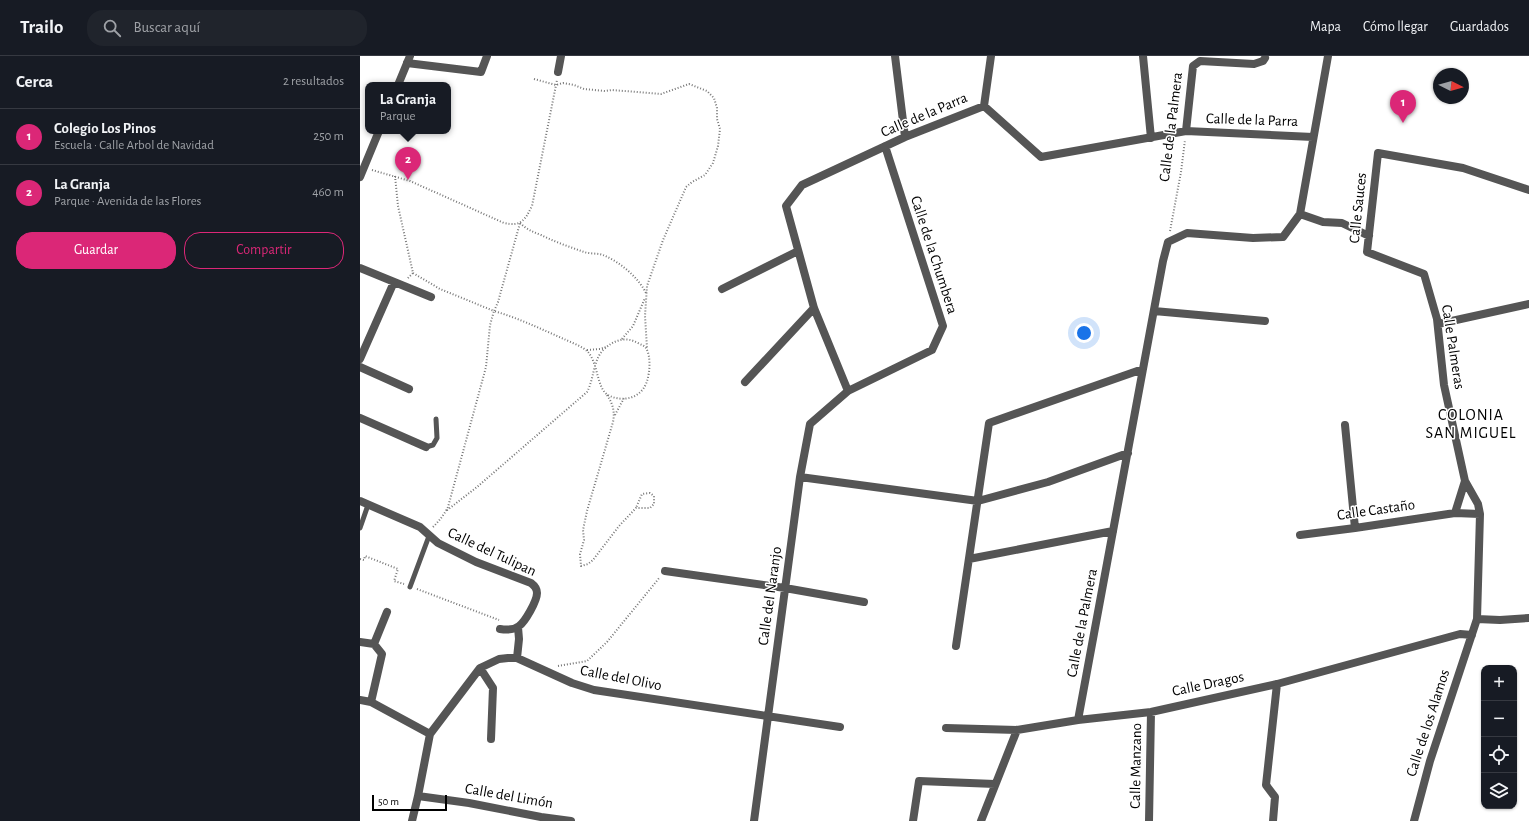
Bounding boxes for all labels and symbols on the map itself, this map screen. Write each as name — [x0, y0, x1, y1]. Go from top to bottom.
north arrow — [1433, 68, 1469, 104]
street label: Calle de la Palmera — [1157, 71, 1185, 183]
street label: Calle de la Parra — [879, 90, 970, 140]
pin: 1 — [1390, 90, 1416, 123]
street label: Calle de la Parra — [1206, 111, 1299, 129]
pin: 2 — [395, 147, 421, 180]
street label: Calle Sauces — [1347, 172, 1369, 244]
street label: Calle de la Chumbera — [908, 194, 960, 316]
street label: Calle Palmeras — [1439, 304, 1467, 390]
your location — [1074, 323, 1094, 343]
district label: COLONIA SAN MIGUEL — [1426, 407, 1517, 441]
street label: Calle Castaño — [1336, 497, 1416, 523]
street label: Calle del Tulipan — [445, 525, 539, 579]
street label: Calle del Naranjo — [756, 546, 784, 646]
street label: Calle de la Palmera — [1064, 567, 1100, 679]
street label: Calle del Olivo — [579, 663, 663, 693]
street label: Calle de los Alamos — [1404, 667, 1452, 779]
street label: Calle Dragos — [1171, 669, 1245, 699]
street label: Calle Manzano — [1128, 723, 1144, 809]
street label: Calle del Limón — [464, 781, 554, 811]
scale bar — [372, 793, 447, 812]

